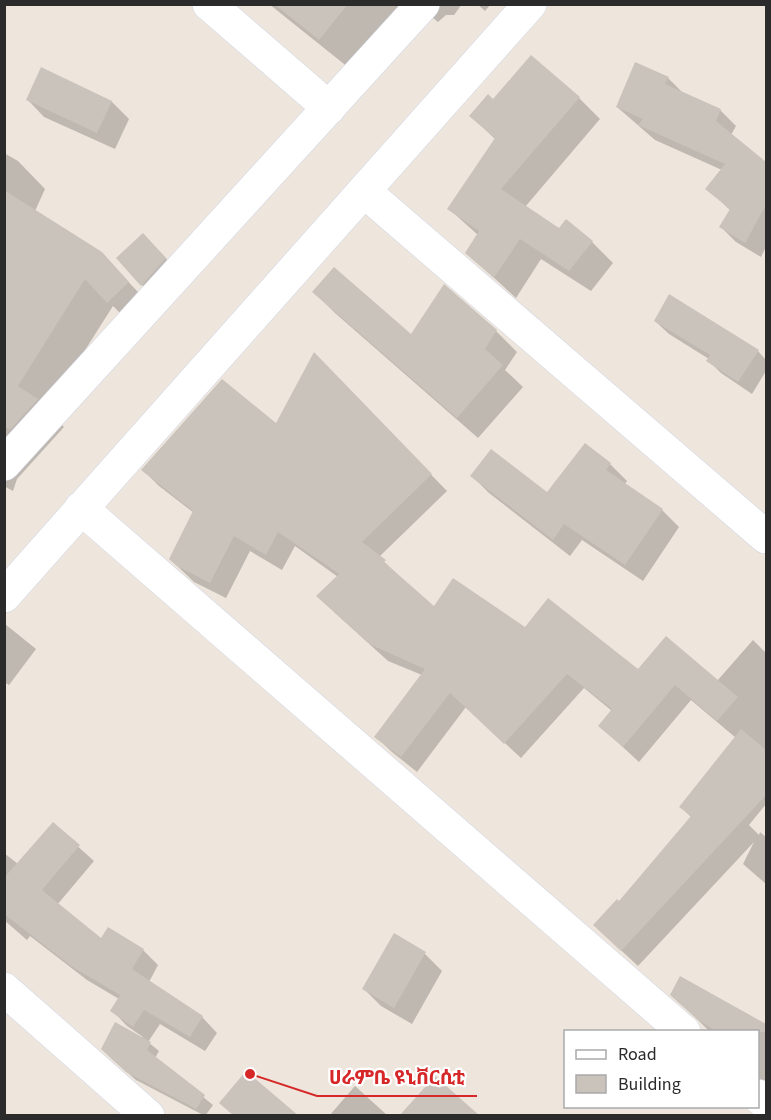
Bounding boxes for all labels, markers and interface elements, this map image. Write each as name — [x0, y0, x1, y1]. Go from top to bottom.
legend — [564, 1030, 759, 1108]
text: Road — [618, 1042, 657, 1067]
callout: ሀራምቤ ዩኒቨርሲቲ — [317, 1058, 477, 1096]
text: ሀራምቤ ዩኒቨርሲቲ — [329, 1064, 466, 1092]
text: Building — [618, 1072, 681, 1097]

